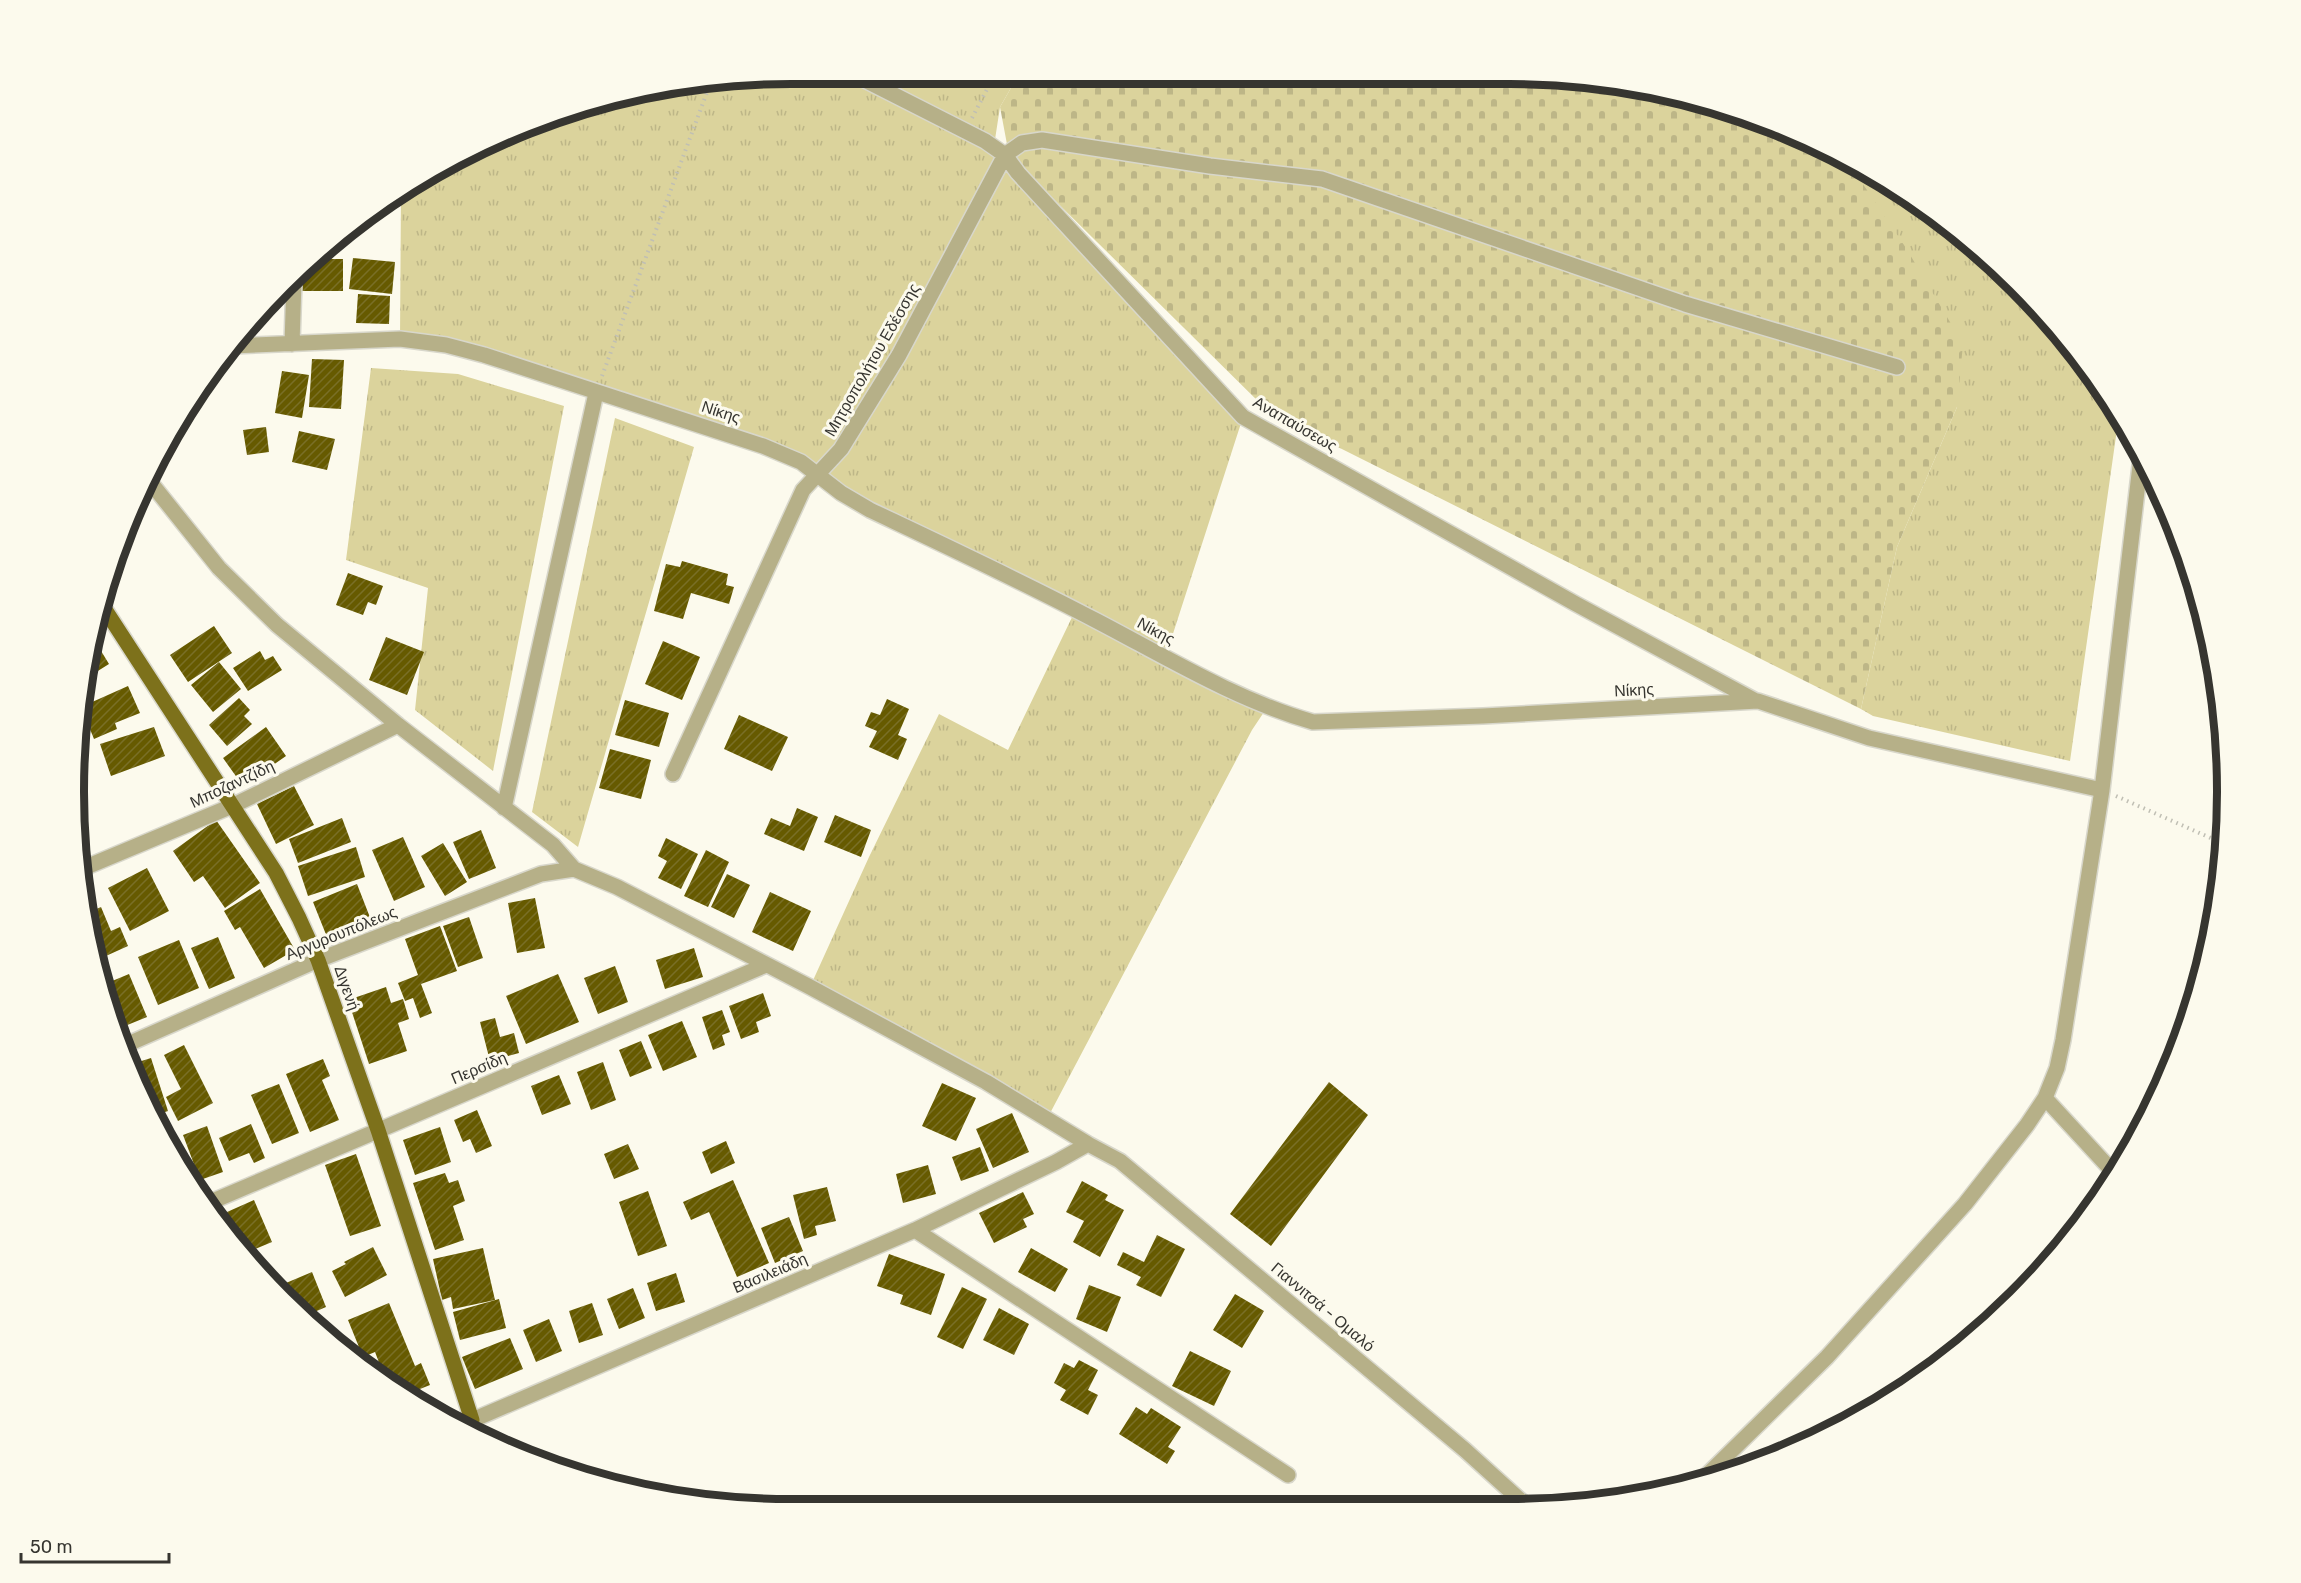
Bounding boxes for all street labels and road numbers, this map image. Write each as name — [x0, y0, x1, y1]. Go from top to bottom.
street label: Μητροπολήτου Εδέσσης — [820, 280, 924, 440]
street label: Αναπαύσεως — [1250, 392, 1341, 456]
street label: Νίκης — [699, 397, 743, 427]
street label: Νίκης — [1134, 613, 1178, 649]
street label: Νίκης — [1614, 679, 1655, 701]
street label: Μποζαντζίδη — [187, 756, 277, 812]
street label: Αργυρουπόλεως — [283, 902, 400, 964]
street label: Διγενή — [330, 963, 364, 1013]
street label: Περσίδη — [448, 1048, 510, 1088]
street label: Βασιλειάδη — [730, 1249, 810, 1297]
street label: Γιαννιτσά - Ομαλό — [1268, 1258, 1379, 1356]

